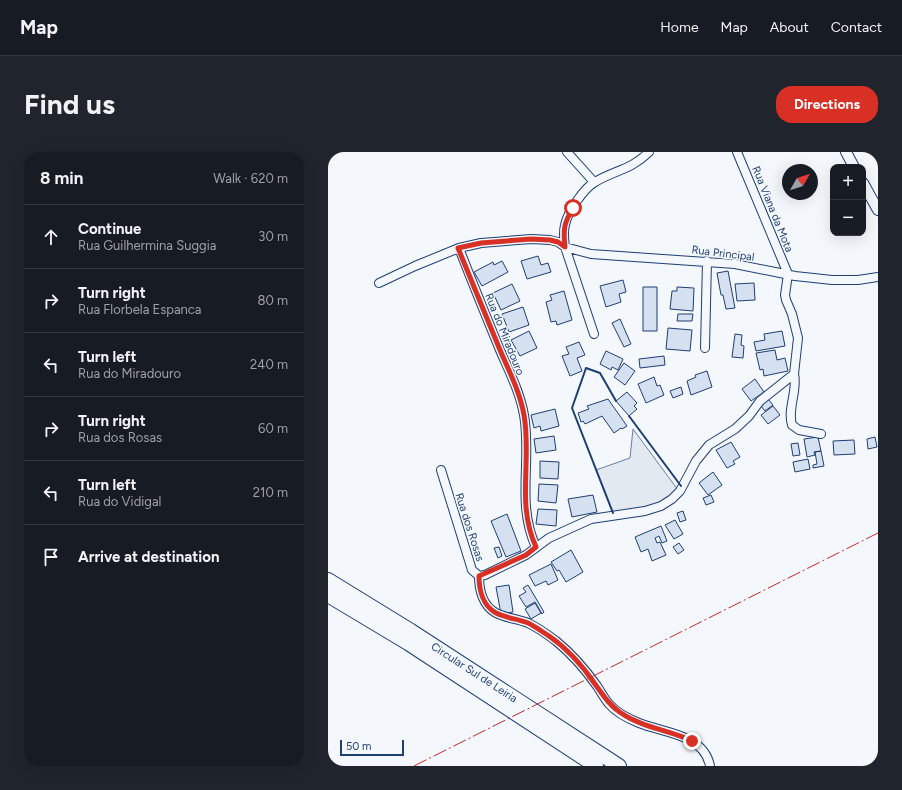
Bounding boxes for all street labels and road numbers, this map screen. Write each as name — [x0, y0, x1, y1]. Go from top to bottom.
street label: Rua Viana da Mota — [749, 164, 796, 254]
street label: Rua Principal — [691, 243, 755, 264]
street label: Rua do Miradouro — [482, 291, 527, 377]
street label: Rua dos Rosas — [452, 491, 487, 563]
street label: Circular Sul de Leiria — [429, 640, 520, 705]

